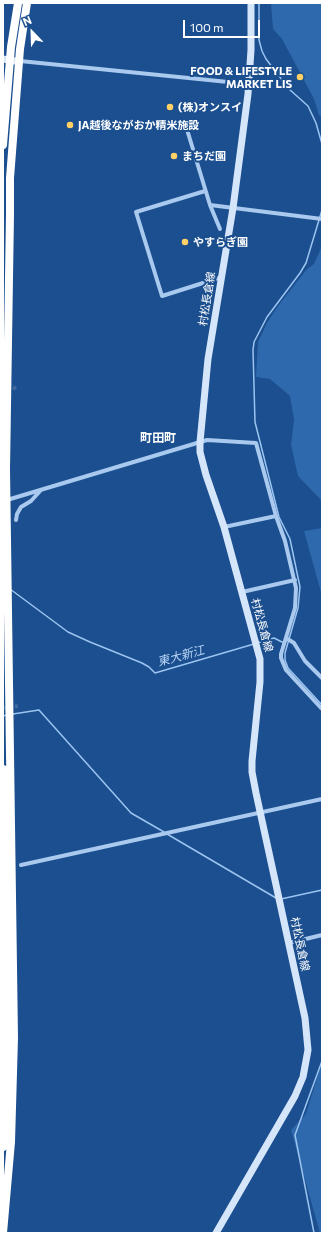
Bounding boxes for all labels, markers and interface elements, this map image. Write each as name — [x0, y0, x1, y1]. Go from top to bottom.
north arrow — [12, 12, 52, 52]
scale bar — [185, 12, 262, 38]
text: N — [21, 13, 33, 28]
text: 100 m — [190, 20, 224, 34]
place label: FOOD & LIFESTYLE MARKET LIS — [190, 64, 292, 90]
marker: FOOD & LIFESTYLE MARKET LIS — [295, 72, 305, 82]
place label: (株)オンスイ — [178, 100, 242, 114]
marker: (株)オンスイ — [165, 102, 175, 112]
place label: JA越後ながおか精米施設 — [78, 118, 199, 132]
marker: JA越後ながおか精米施設 — [65, 120, 75, 130]
place label: まちだ園 — [182, 149, 226, 163]
marker: まちだ園 — [169, 151, 179, 161]
place label: やすらぎ園 — [193, 235, 248, 249]
marker: やすらぎ園 — [180, 237, 190, 247]
street label: 村松長倉線 — [196, 271, 218, 327]
district label: 町田町 — [140, 431, 176, 445]
street label: 村松長倉線 — [249, 597, 275, 653]
water label: 東大新江 — [156, 643, 206, 669]
street label: 村松長倉線 — [288, 916, 312, 972]

